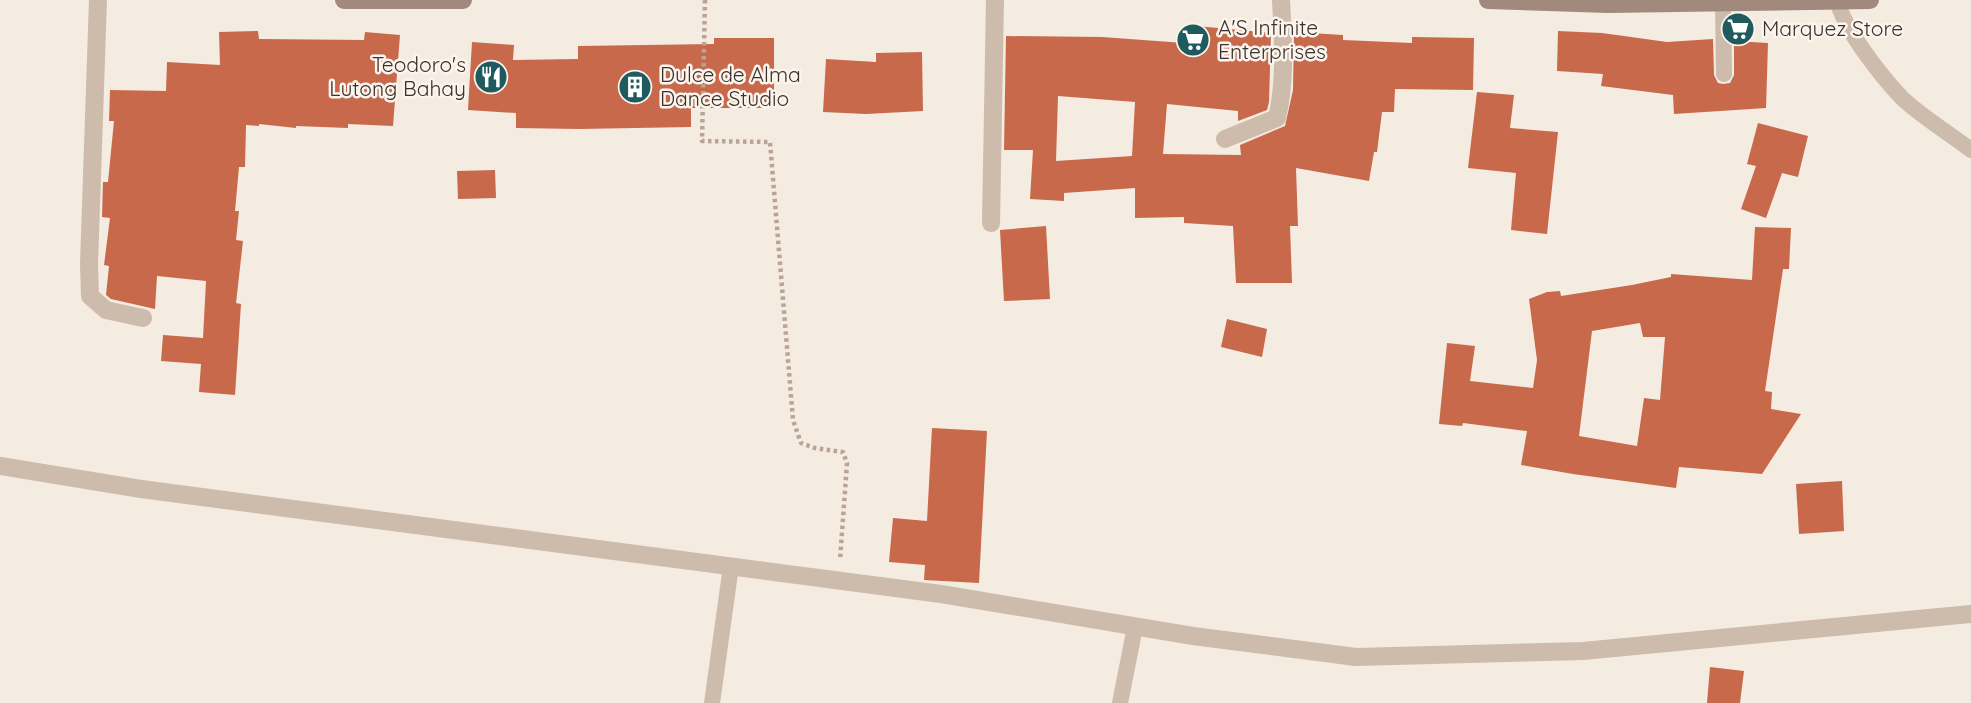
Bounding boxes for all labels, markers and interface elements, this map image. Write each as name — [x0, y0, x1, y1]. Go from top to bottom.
supermarket icon: Marquez Store — [1719, 10, 1757, 48]
place label: A'S Infinite Enterprises — [1218, 14, 1326, 64]
place label: Marquez Store — [1762, 15, 1903, 41]
supermarket icon: A'S Infinite Enterprises — [1174, 21, 1212, 59]
place label: Teodoro's Lutong Bahay — [329, 51, 466, 101]
restaurant icon: Teodoro's Lutong Bahay — [472, 58, 510, 96]
place label: Dulce de Alma Dance Studio — [660, 61, 801, 111]
building icon: Dulce de Alma Dance Studio — [616, 68, 654, 106]

